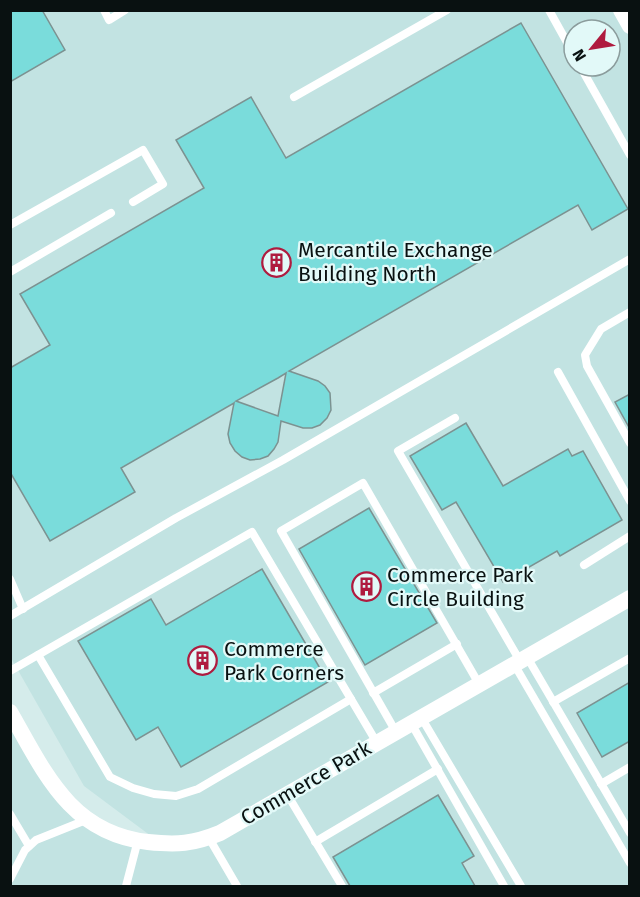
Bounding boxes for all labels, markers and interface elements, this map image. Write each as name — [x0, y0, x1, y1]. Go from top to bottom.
north arrow — [562, 18, 622, 78]
text: N — [569, 46, 590, 65]
place label: Mercantile Exchange Building North — [298, 237, 493, 287]
building icon: Mercantile Exchange Building North — [261, 246, 293, 278]
place label: Commerce Park Circle Building — [387, 562, 534, 612]
building icon: Commerce Park Circle Building — [350, 571, 382, 603]
place label: Commerce Park Corners — [224, 636, 344, 686]
building icon: Commerce Park Corners — [187, 645, 219, 677]
street label: Commerce Park — [236, 735, 376, 831]

